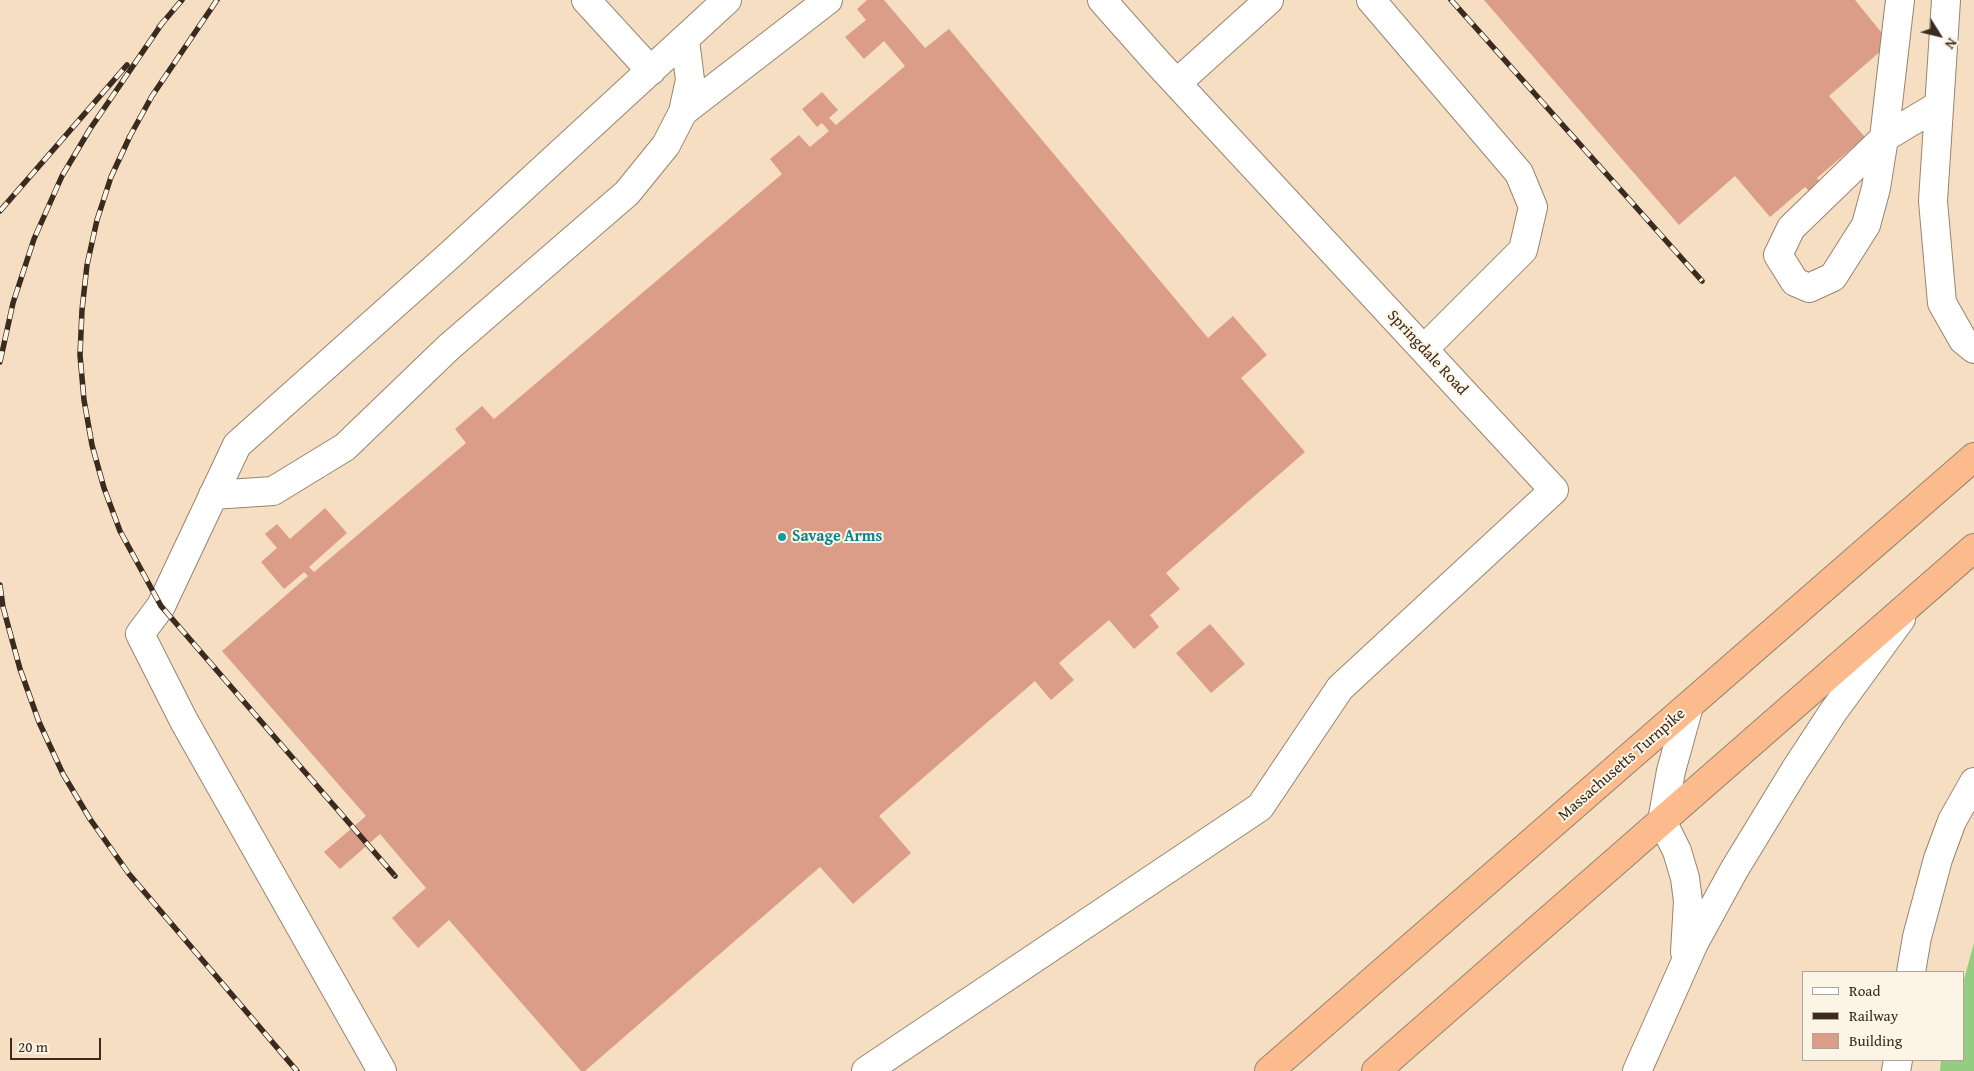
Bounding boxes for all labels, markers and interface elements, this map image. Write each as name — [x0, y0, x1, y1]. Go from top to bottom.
north arrow — [1914, 10, 1964, 60]
text: N — [1940, 34, 1962, 53]
street label: Springdale Road — [1383, 306, 1471, 400]
place label: Savage Arms — [792, 527, 882, 547]
marker: Savage Arms — [776, 531, 788, 543]
street label: Massachusetts Turnpike — [1555, 705, 1689, 825]
legend — [1802, 971, 1964, 1061]
text: Road — [1849, 980, 1880, 1001]
text: Railway — [1849, 1005, 1898, 1026]
scale bar — [12, 1028, 104, 1060]
text: Building — [1849, 1030, 1902, 1051]
text: 20 m — [18, 1036, 48, 1057]

